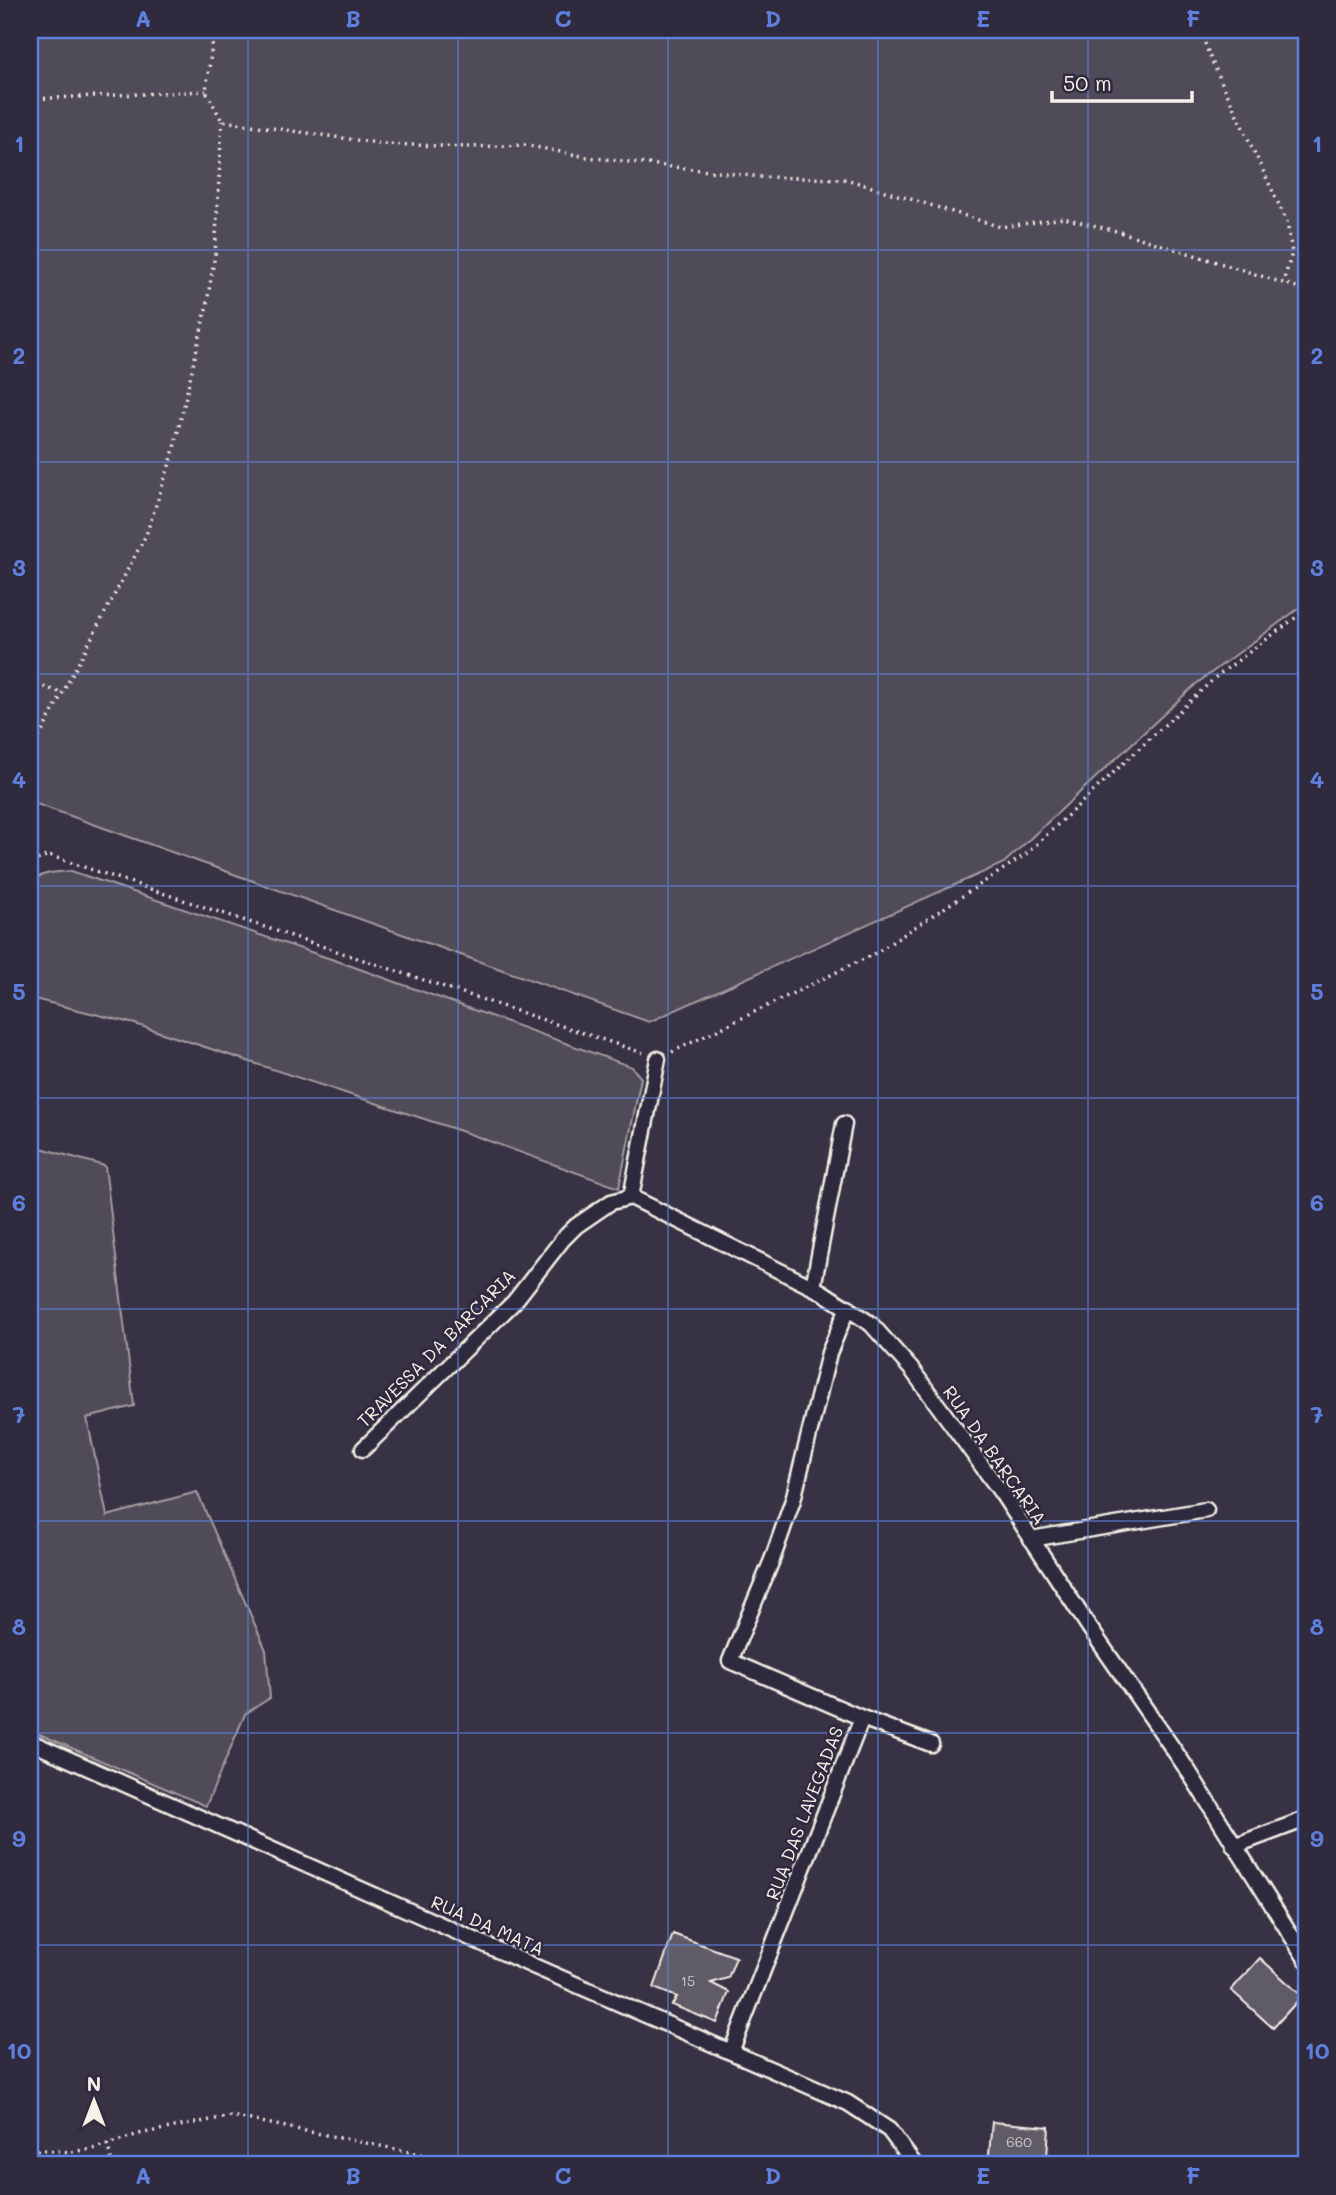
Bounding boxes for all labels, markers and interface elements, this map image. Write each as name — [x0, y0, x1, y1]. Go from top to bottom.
text: A — [135, 3, 151, 33]
text: B — [345, 3, 361, 33]
text: C — [554, 3, 572, 33]
text: D — [765, 3, 781, 33]
text: E — [976, 3, 990, 33]
text: F — [1186, 3, 1200, 33]
scale bar — [1052, 60, 1192, 104]
text: 50 m — [1063, 69, 1112, 96]
text: 1 — [14, 128, 24, 158]
text: 1 — [1312, 128, 1322, 158]
text: 2 — [13, 340, 25, 370]
text: 2 — [1311, 340, 1323, 370]
text: 3 — [12, 552, 26, 582]
text: 3 — [1310, 552, 1324, 582]
text: 4 — [12, 764, 26, 794]
text: 4 — [1310, 764, 1324, 794]
text: 5 — [12, 976, 26, 1006]
text: 5 — [1310, 976, 1324, 1006]
text: 6 — [12, 1187, 26, 1217]
text: 6 — [1310, 1187, 1324, 1217]
street label: TRAVESSA DA BARCARIA — [352, 1264, 520, 1432]
street label: RUA DA BARCARIA — [938, 1381, 1052, 1529]
text: 7 — [13, 1399, 26, 1429]
text: 7 — [1311, 1399, 1324, 1429]
text: 8 — [12, 1611, 26, 1641]
text: 8 — [1310, 1611, 1324, 1641]
street label: RUA DAS LAVEGADAS — [760, 1723, 848, 1903]
text: 9 — [12, 1823, 26, 1853]
text: 9 — [1310, 1823, 1324, 1853]
street label: RUA DA MATA — [428, 1889, 548, 1961]
house number: 15 — [681, 1971, 695, 1990]
text: 10 — [7, 2035, 32, 2065]
text: 10 — [1305, 2035, 1330, 2065]
north arrow — [60, 2066, 130, 2136]
text: N — [87, 2071, 101, 2096]
house number: 660 — [1006, 2132, 1032, 2151]
text: A — [135, 2160, 151, 2190]
text: B — [345, 2160, 361, 2190]
text: C — [554, 2160, 572, 2190]
text: D — [765, 2160, 781, 2190]
text: E — [976, 2160, 990, 2190]
text: F — [1186, 2160, 1200, 2190]

